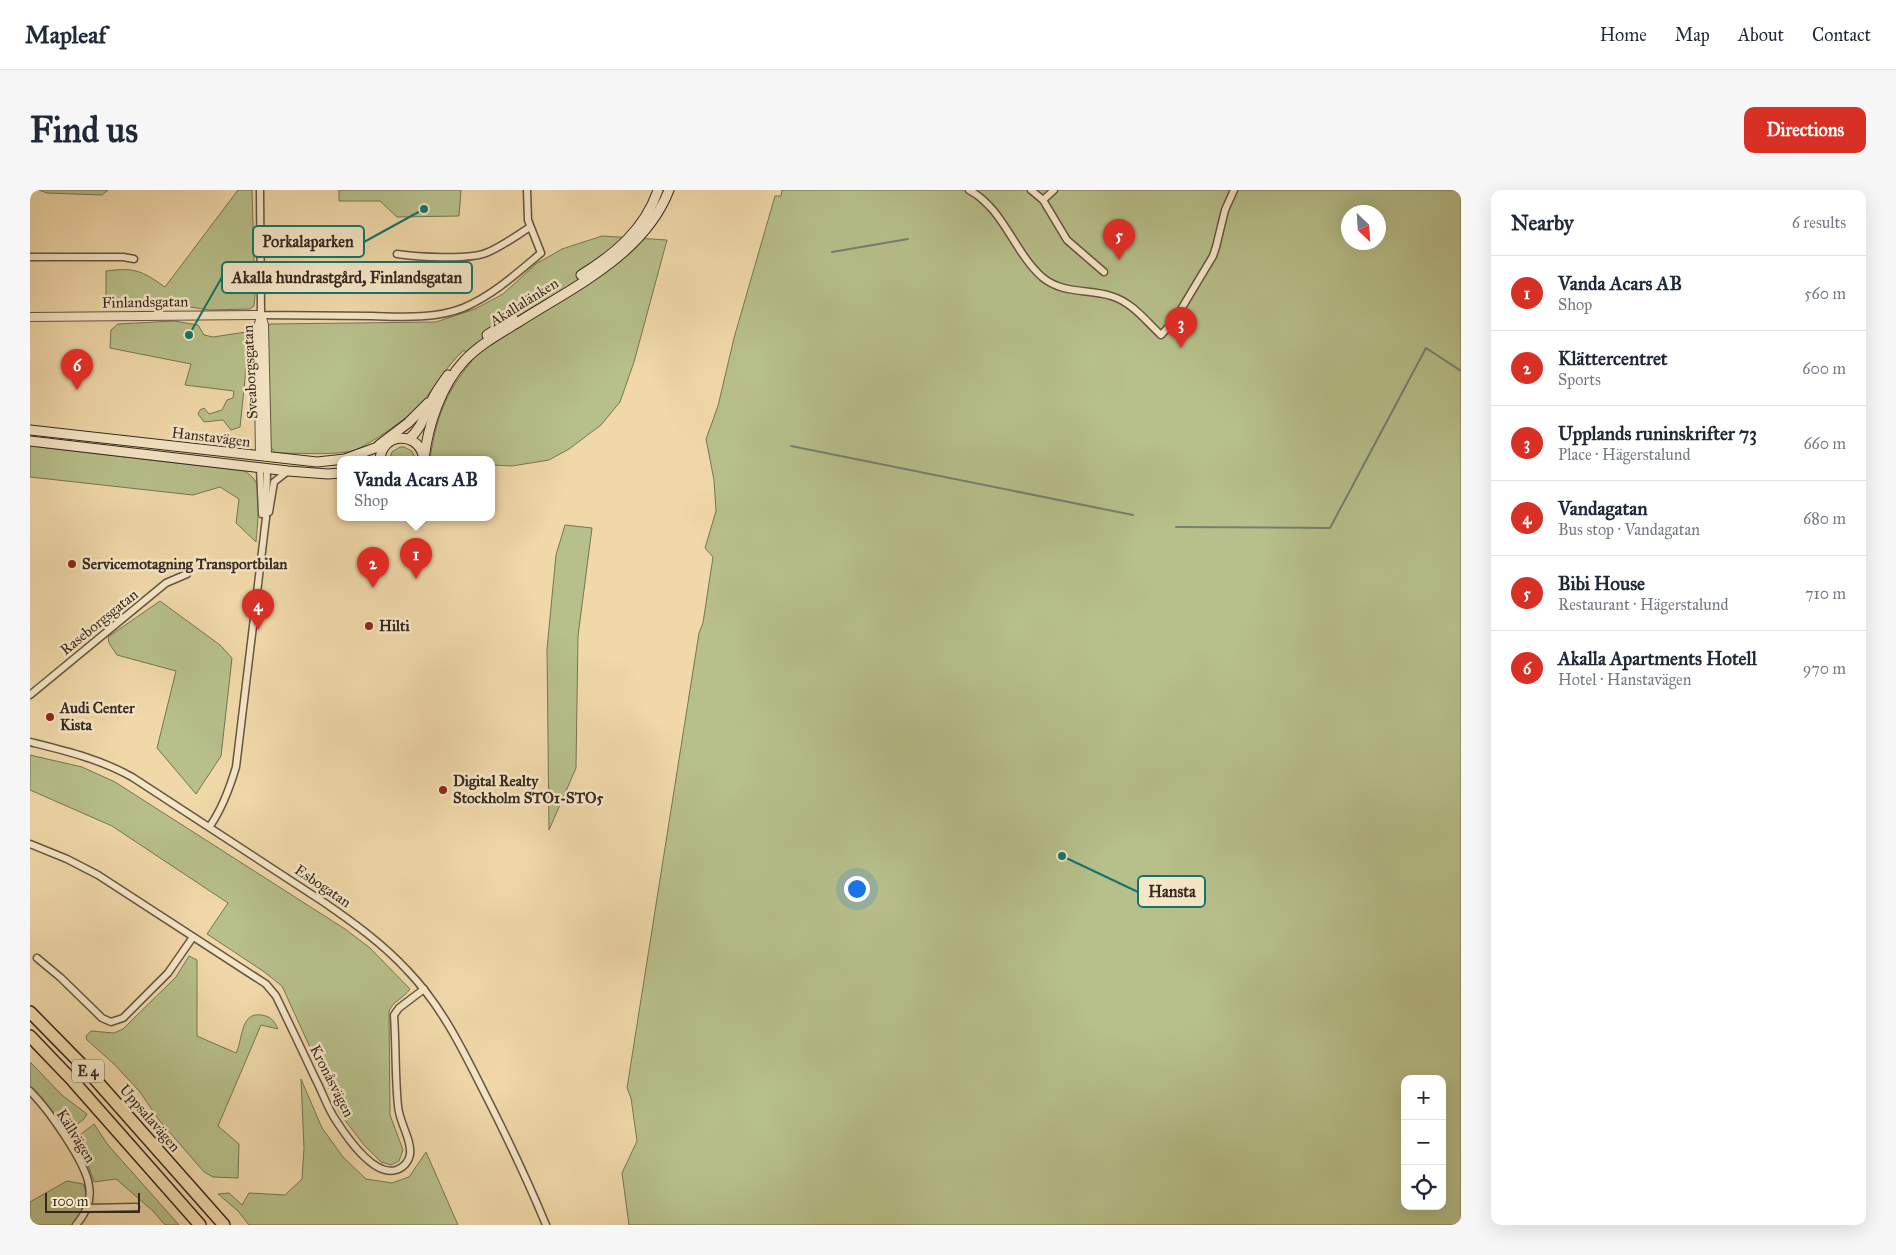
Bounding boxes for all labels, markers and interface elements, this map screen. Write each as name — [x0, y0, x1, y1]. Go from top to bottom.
text: Mapleaf — [25, 20, 106, 50]
text: Home — [1600, 24, 1647, 46]
text: Map — [1675, 24, 1710, 46]
text: About — [1738, 24, 1784, 46]
text: Contact — [1812, 24, 1871, 46]
button: Directions — [1744, 107, 1866, 153]
text: Find us — [30, 109, 138, 152]
north arrow — [1341, 205, 1386, 250]
text: Nearby — [1511, 210, 1574, 236]
text: 6 results — [1792, 213, 1846, 232]
pin: 5 — [1103, 219, 1135, 260]
callout: Porkalaparken — [253, 226, 364, 257]
text: Porkalaparken — [262, 232, 354, 252]
callout: Akalla hundrastgård, Finlandsgatan — [222, 262, 472, 293]
text: Akalla hundrastgård, Finlandsgatan — [231, 268, 462, 288]
text: Vanda Acars AB — [1558, 272, 1682, 295]
street label: Akallalänken — [485, 274, 562, 331]
text: 1 — [1524, 284, 1530, 303]
text: 560 m — [1804, 284, 1846, 303]
street label: Finlandsgatan — [102, 292, 188, 312]
text: Shop — [1558, 295, 1592, 314]
pin: 3 — [1165, 307, 1197, 348]
street label: Sveaborgsgatan — [239, 325, 261, 419]
text: Klättercentret — [1558, 347, 1668, 370]
pin: 6 — [61, 349, 93, 390]
text: 2 — [1523, 359, 1531, 378]
text: 600 m — [1802, 359, 1846, 378]
text: Sports — [1558, 370, 1601, 389]
text: Upplands runinskrifter 73 — [1558, 422, 1757, 445]
street label: Hanstavägen — [171, 423, 251, 451]
text: 3 — [1524, 434, 1530, 453]
text: 660 m — [1803, 434, 1846, 453]
text: Place · Hägerstalund — [1558, 445, 1690, 464]
popup — [337, 456, 495, 521]
text: Vanda Acars AB — [354, 468, 478, 491]
text: Shop — [354, 491, 388, 510]
text: Vandagatan — [1558, 497, 1648, 520]
text: 4 — [1523, 509, 1531, 528]
text: 680 m — [1803, 509, 1846, 528]
text: Bus stop · Vandagatan — [1558, 520, 1700, 539]
pin: 1 — [400, 538, 432, 579]
pin: 2 — [357, 547, 389, 588]
place label: Servicemotagning Transportbilan — [82, 555, 288, 574]
marker: Servicemotagning Transportbilan — [66, 558, 78, 570]
text: Bibi House — [1558, 572, 1645, 595]
text: 5 — [1523, 584, 1531, 603]
text: 710 m — [1805, 584, 1846, 603]
street label: Raseborgsgatan — [57, 585, 141, 659]
pin: 4 — [242, 589, 274, 630]
text: Restaurant · Hägerstalund — [1558, 595, 1728, 614]
place label: Hilti — [379, 617, 410, 635]
marker: Hilti — [363, 620, 375, 632]
text: Akalla Apartments Hotell — [1558, 647, 1757, 670]
text: 6 — [1523, 659, 1531, 678]
text: 970 m — [1803, 659, 1846, 678]
text: Hotel · Hanstavägen — [1558, 670, 1691, 689]
place label: Audi Center Kista — [59, 699, 135, 734]
marker: Audi Center Kista — [44, 711, 56, 723]
place label: Digital Realty Stockholm STO1-STO5 — [453, 772, 603, 807]
marker: Digital Realty Stockholm STO1-STO5 — [437, 784, 449, 796]
street label: Esbogatan — [291, 861, 355, 911]
your location — [844, 876, 870, 902]
callout: Hansta — [1138, 876, 1205, 907]
text: Hansta — [1148, 882, 1197, 901]
street label: Kronåsvägen — [306, 1042, 358, 1120]
road number: E 4 — [72, 1059, 104, 1082]
map controls — [1401, 1075, 1446, 1210]
button: + — [1401, 1075, 1446, 1120]
street label: Uppsalavägen — [116, 1081, 184, 1155]
street label: Källvägen — [53, 1106, 99, 1166]
button: − — [1401, 1120, 1446, 1165]
button: locate — [1401, 1165, 1446, 1210]
scale bar — [45, 1190, 140, 1213]
text: 100 m — [52, 1193, 89, 1210]

